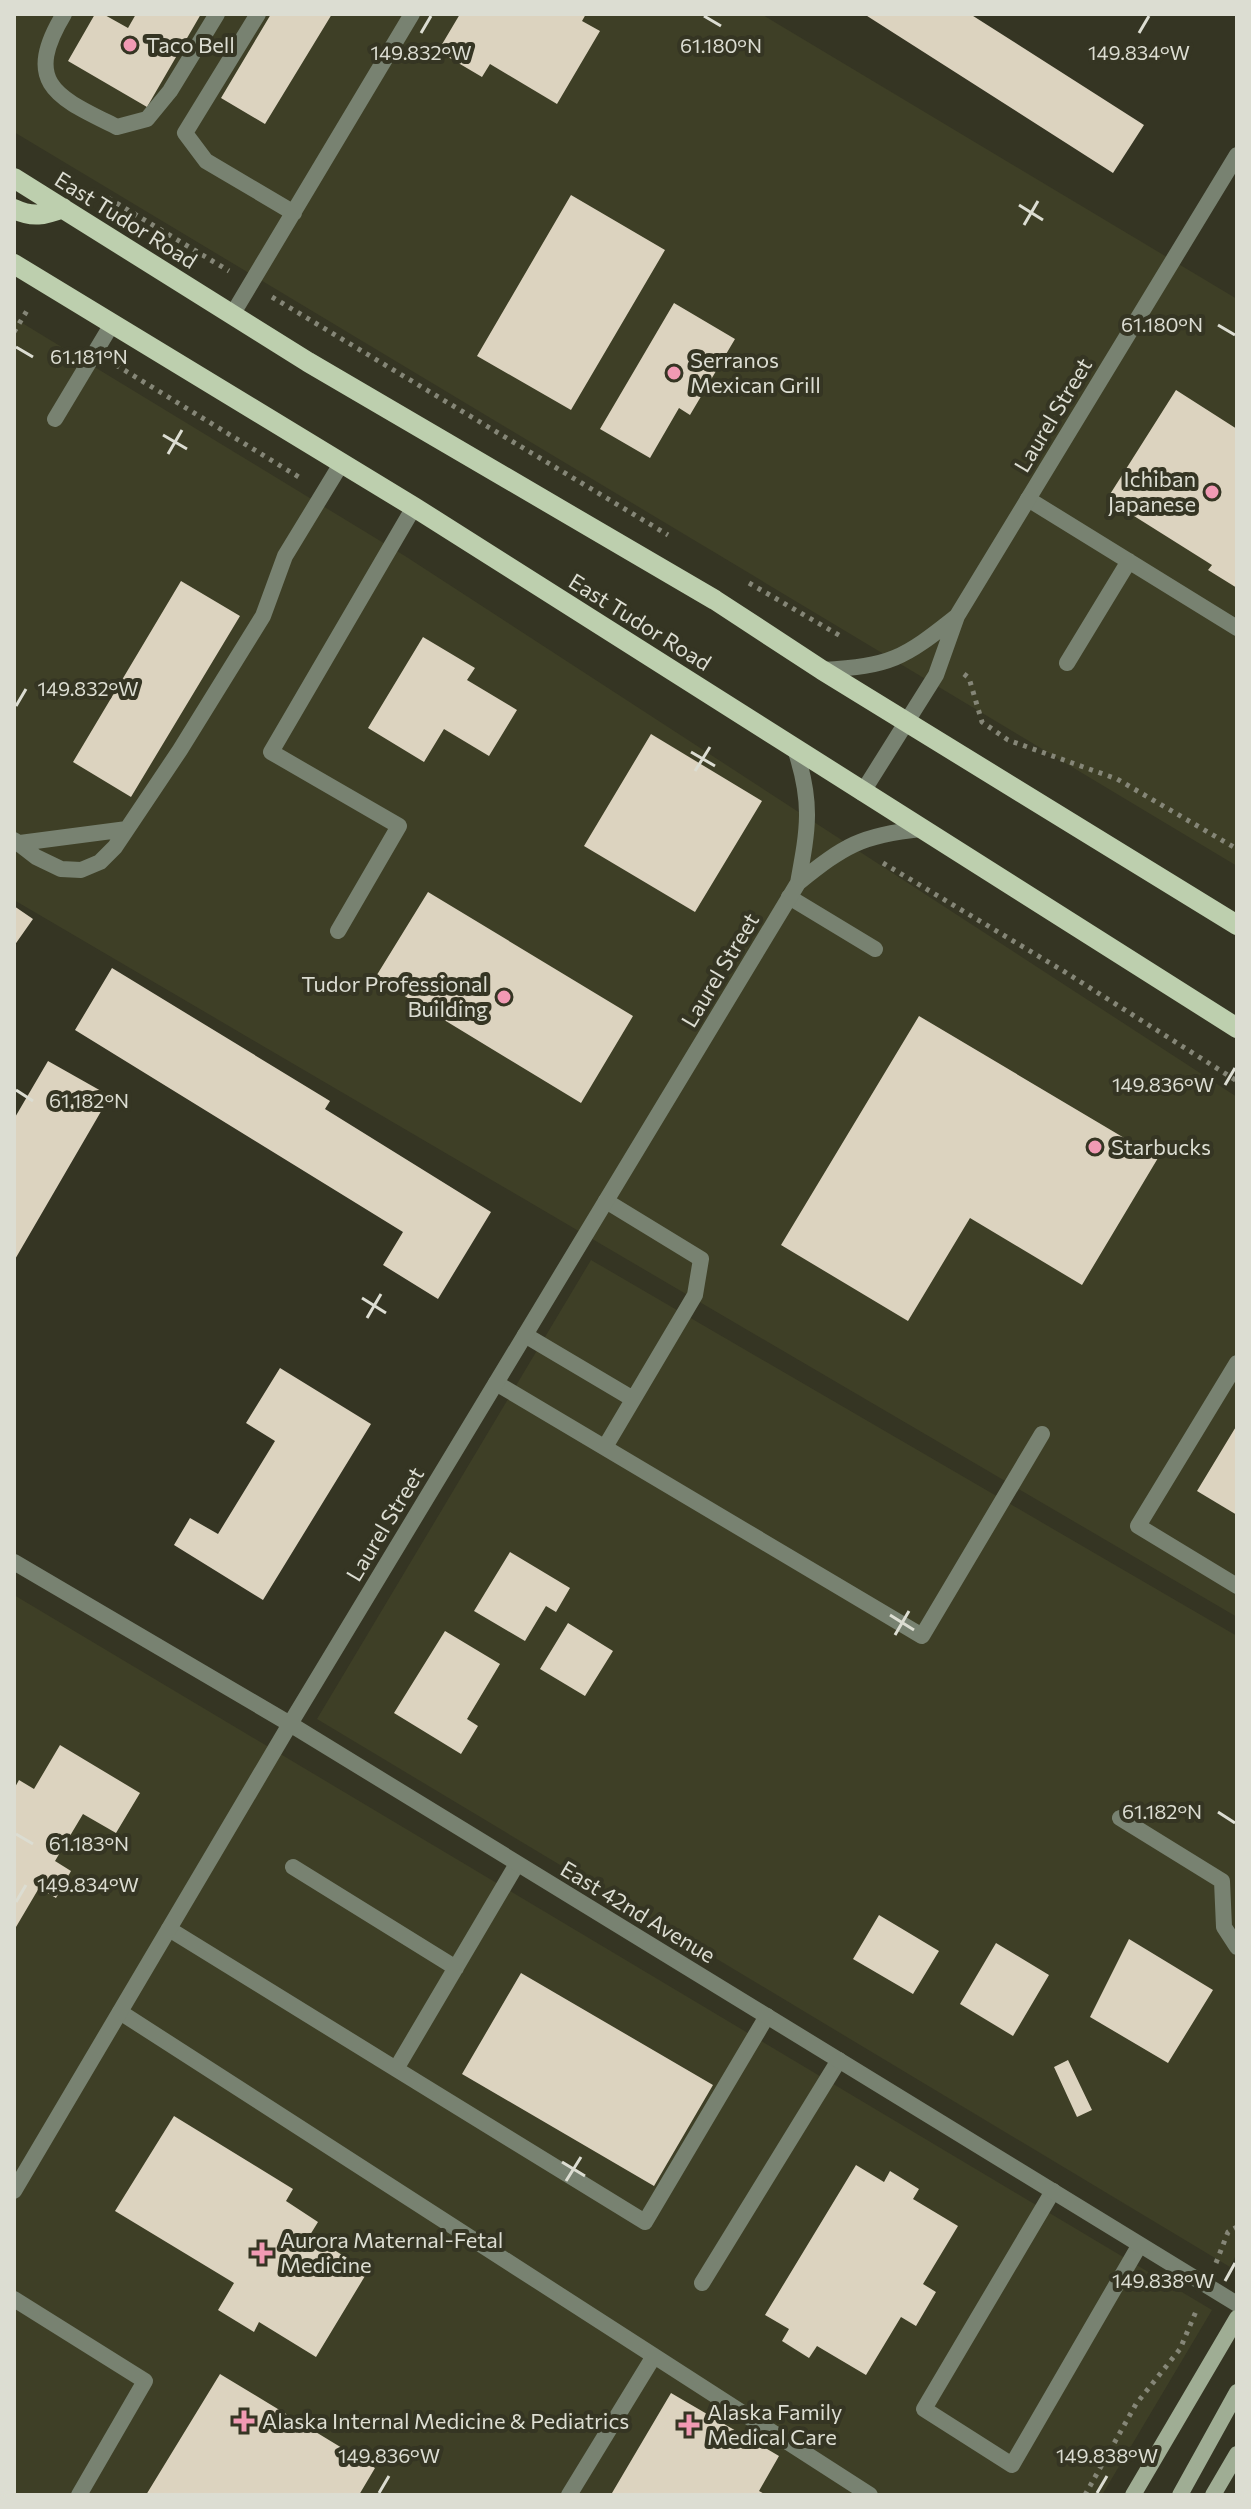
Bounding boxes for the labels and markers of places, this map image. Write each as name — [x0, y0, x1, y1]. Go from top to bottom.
place label: Taco Bell — [146, 31, 235, 58]
marker: Taco Bell — [121, 36, 139, 54]
place label: Serranos Mexican Grill — [690, 346, 821, 398]
marker: Serranos Mexican Grill — [665, 364, 683, 382]
place label: Ichiban Japanese — [1108, 465, 1196, 517]
marker: Ichiban Japanese — [1203, 483, 1221, 501]
place label: Tudor Professional Building — [301, 970, 488, 1022]
marker: Tudor Professional Building — [495, 988, 513, 1006]
place label: Starbucks — [1111, 1133, 1211, 1160]
marker: Starbucks — [1086, 1138, 1104, 1156]
place label: Aurora Maternal-Fetal Medicine — [280, 2226, 503, 2278]
marker: Aurora Maternal-Fetal Medicine — [251, 2242, 273, 2264]
place label: Alaska Family Medical Care — [707, 2398, 842, 2450]
place label: Alaska Internal Medicine & Pediatrics — [262, 2407, 629, 2434]
marker: Alaska Internal Medicine & Pediatrics — [233, 2410, 255, 2432]
marker: Alaska Family Medical Care — [678, 2414, 700, 2436]

